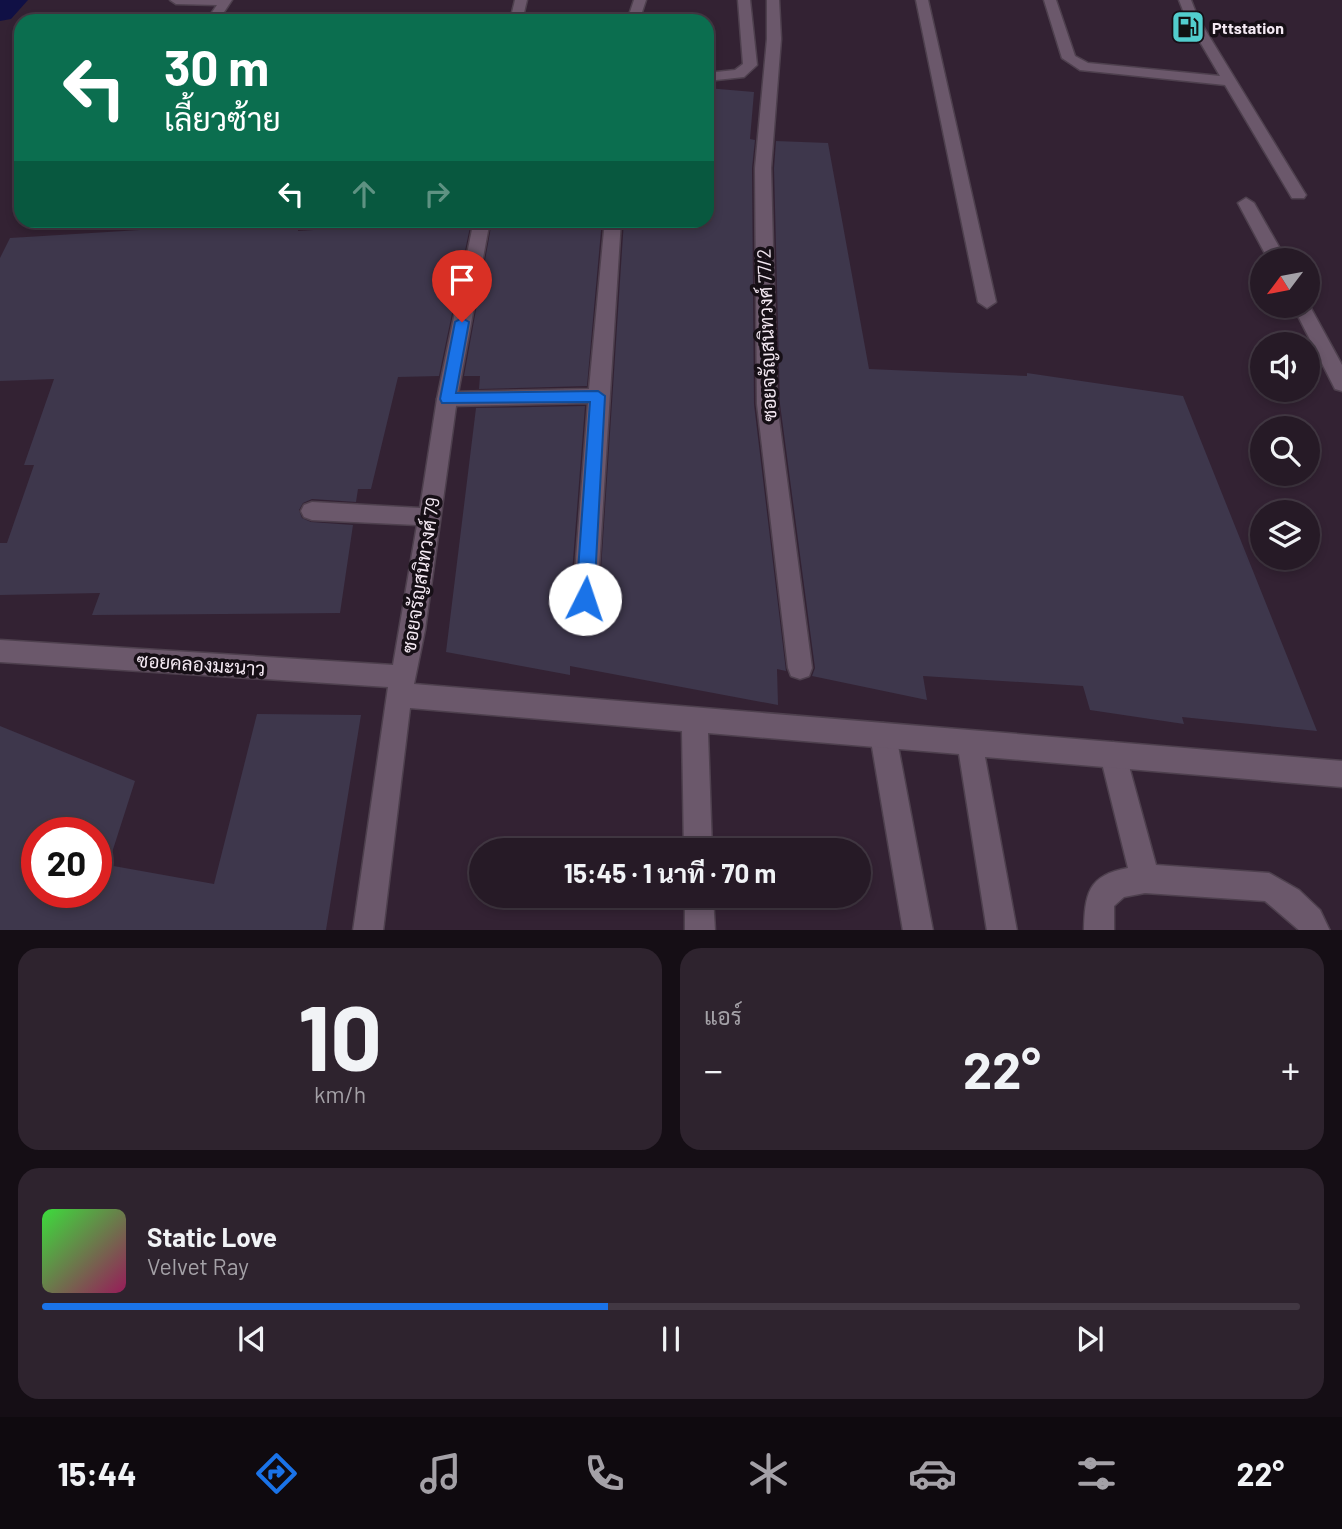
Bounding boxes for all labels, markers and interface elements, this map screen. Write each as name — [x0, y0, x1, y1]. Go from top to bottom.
fuel station icon: Pttstation — [1169, 8, 1207, 46]
place label: Pttstation — [1212, 18, 1284, 37]
text: 30 m — [164, 37, 269, 96]
icon: left — [49, 42, 140, 133]
text: เลี้ยวซ้าย — [164, 99, 281, 137]
icon: left — [272, 175, 310, 213]
icon: ahead — [345, 175, 383, 213]
icon: right — [418, 175, 456, 213]
street label: ซอยจรัญสนิทวงศ์ 77/2 — [751, 248, 782, 422]
north arrow — [1250, 248, 1320, 318]
map controls — [1250, 248, 1320, 570]
pin — [432, 250, 492, 322]
icon: arrive — [443, 261, 481, 299]
button: sound — [1250, 332, 1320, 402]
button: search — [1250, 416, 1320, 486]
street label: ซอยจรัญสนิทวงศ์ 79 — [396, 495, 445, 655]
button: layers — [1250, 500, 1320, 570]
position arrow — [548, 562, 622, 636]
street label: ซอยคลองมะนาว — [136, 648, 266, 680]
speed limit sign: 20 — [21, 817, 112, 908]
text: 15:45 · 1 นาที · 70 m — [564, 857, 776, 888]
text: 10 — [298, 980, 382, 1089]
text: แอร์ — [704, 1002, 742, 1030]
text: 22° — [963, 1037, 1041, 1099]
text: − — [704, 1046, 723, 1092]
text: + — [1281, 1046, 1300, 1092]
text: km/h — [314, 1080, 366, 1108]
text: Static Love — [147, 1221, 277, 1252]
text: Velvet Ray — [147, 1252, 249, 1280]
icon: previous — [233, 1320, 271, 1358]
icon: pause — [652, 1320, 690, 1358]
icon: next — [1071, 1320, 1109, 1358]
icon: directions — [252, 1449, 301, 1498]
icon: music — [416, 1449, 465, 1498]
icon: phone — [580, 1449, 629, 1498]
icon: climate — [744, 1449, 793, 1498]
icon: car — [908, 1449, 957, 1498]
icon: filters — [1072, 1449, 1121, 1498]
text: 15:44 — [58, 1454, 137, 1492]
text: 22° — [1237, 1454, 1284, 1492]

